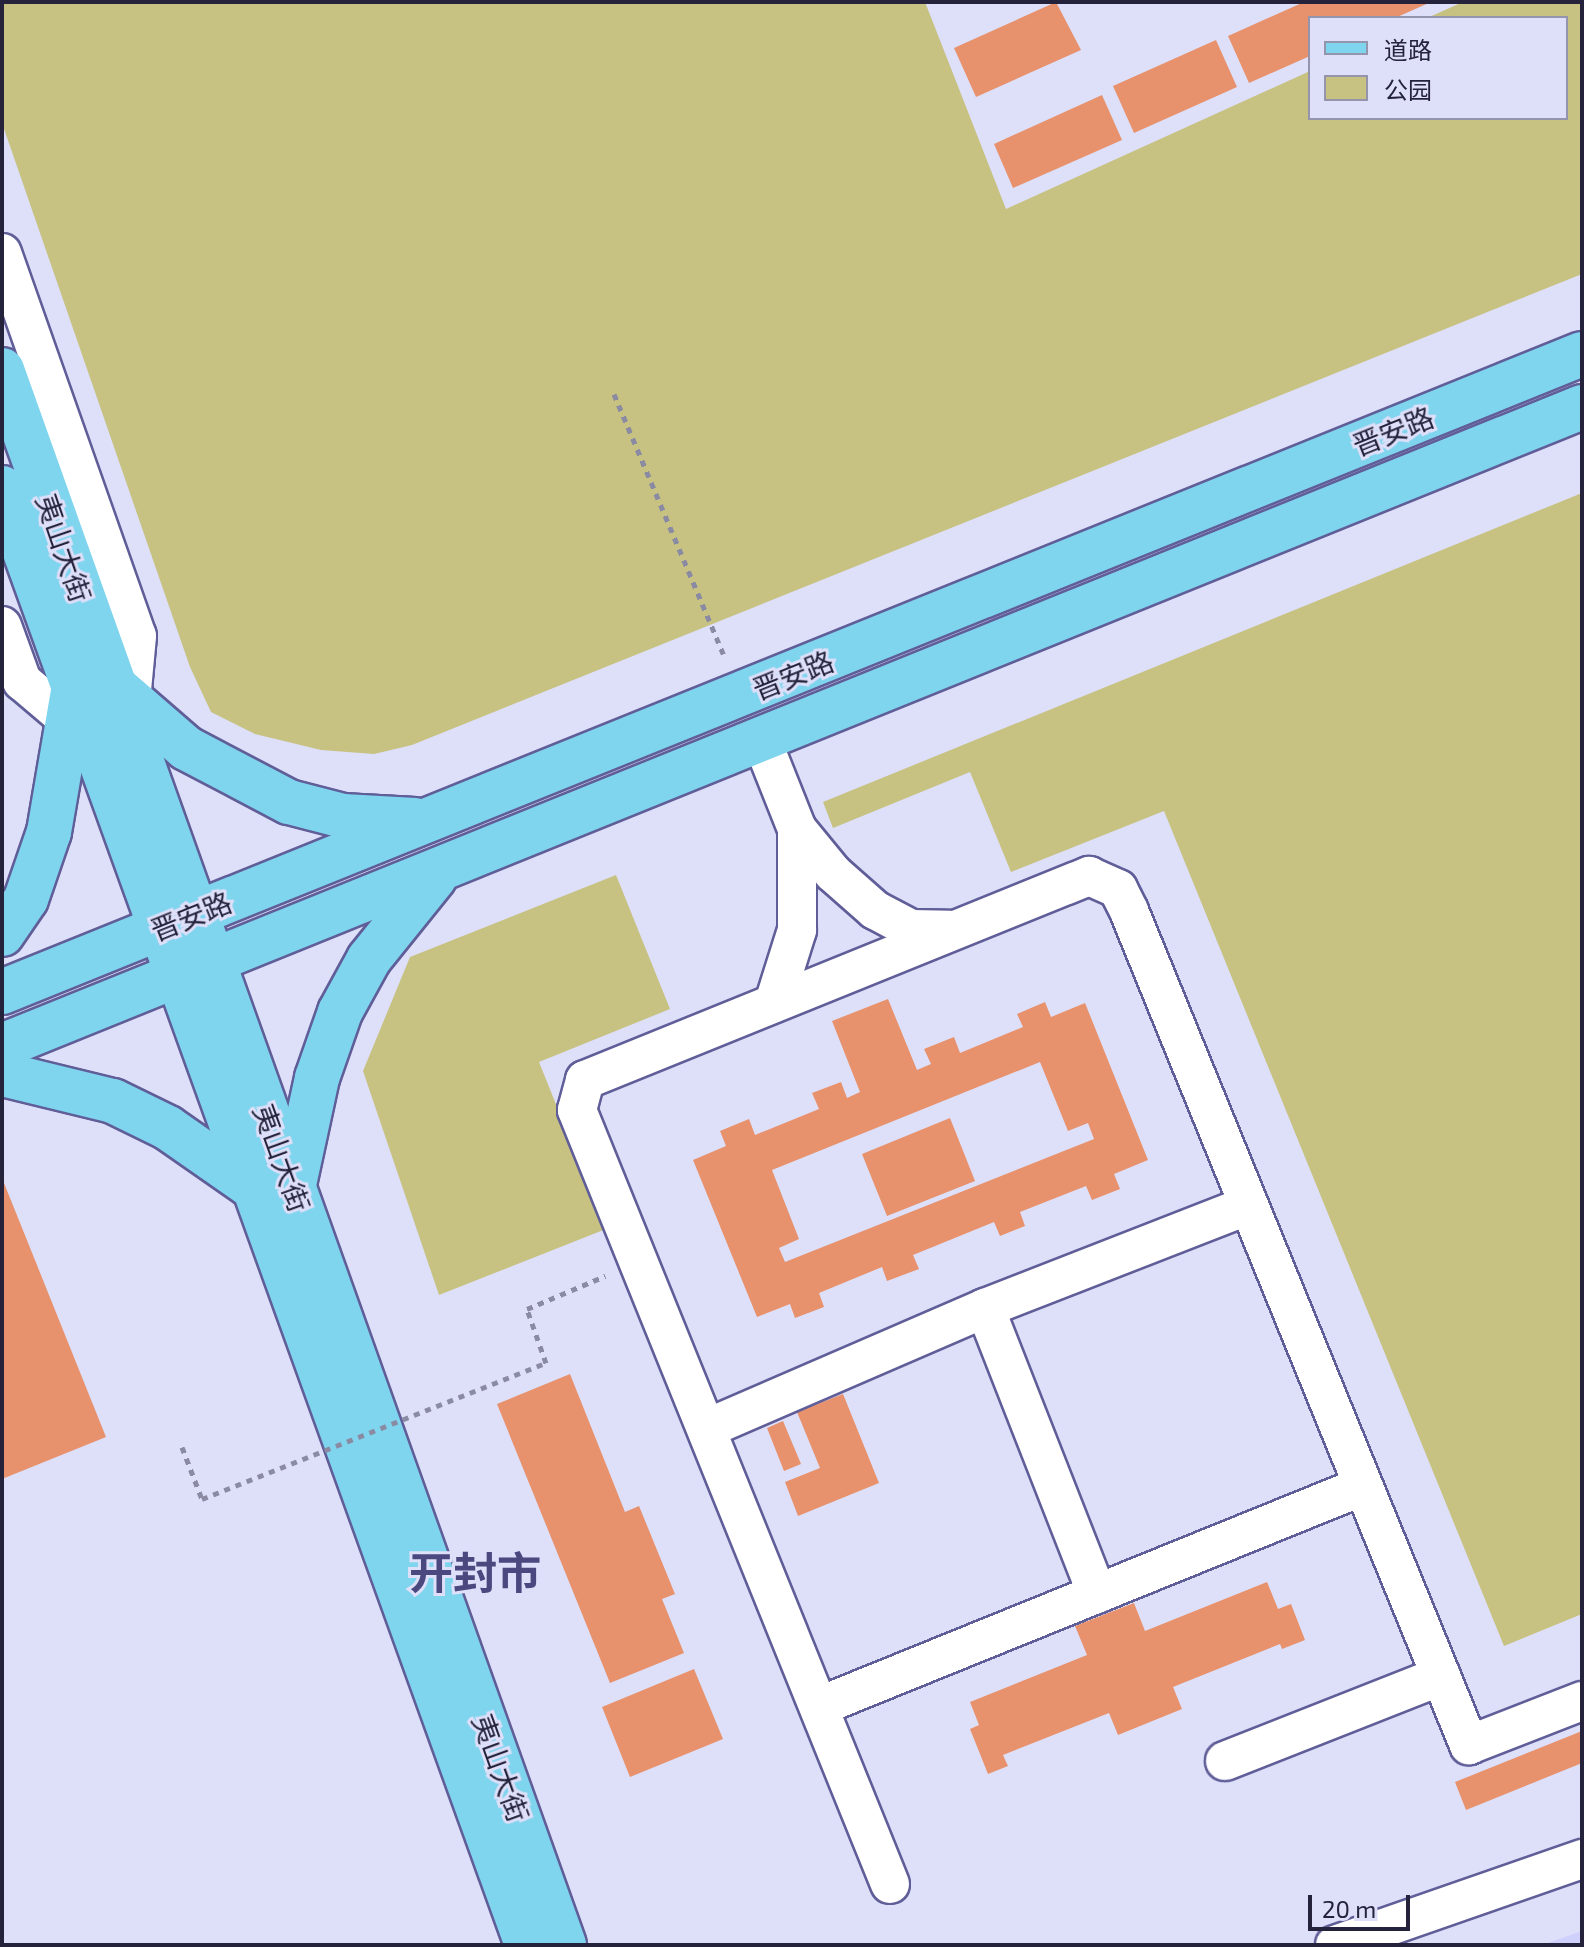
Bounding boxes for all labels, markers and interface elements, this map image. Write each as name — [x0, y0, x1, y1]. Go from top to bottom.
legend — [1308, 16, 1568, 120]
text: 道路 — [1384, 35, 1432, 64]
text: 公园 — [1384, 75, 1432, 104]
street label: 晋安路 — [1348, 400, 1438, 462]
street label: 夷山大街 — [30, 490, 98, 606]
street label: 晋安路 — [748, 644, 838, 706]
street label: 晋安路 — [146, 885, 236, 947]
street label: 夷山大街 — [247, 1100, 317, 1216]
district label: 开封市 — [409, 1546, 541, 1598]
street label: 夷山大街 — [466, 1710, 536, 1826]
scale bar — [1312, 1879, 1414, 1929]
text: 20 m — [1322, 1894, 1376, 1923]

